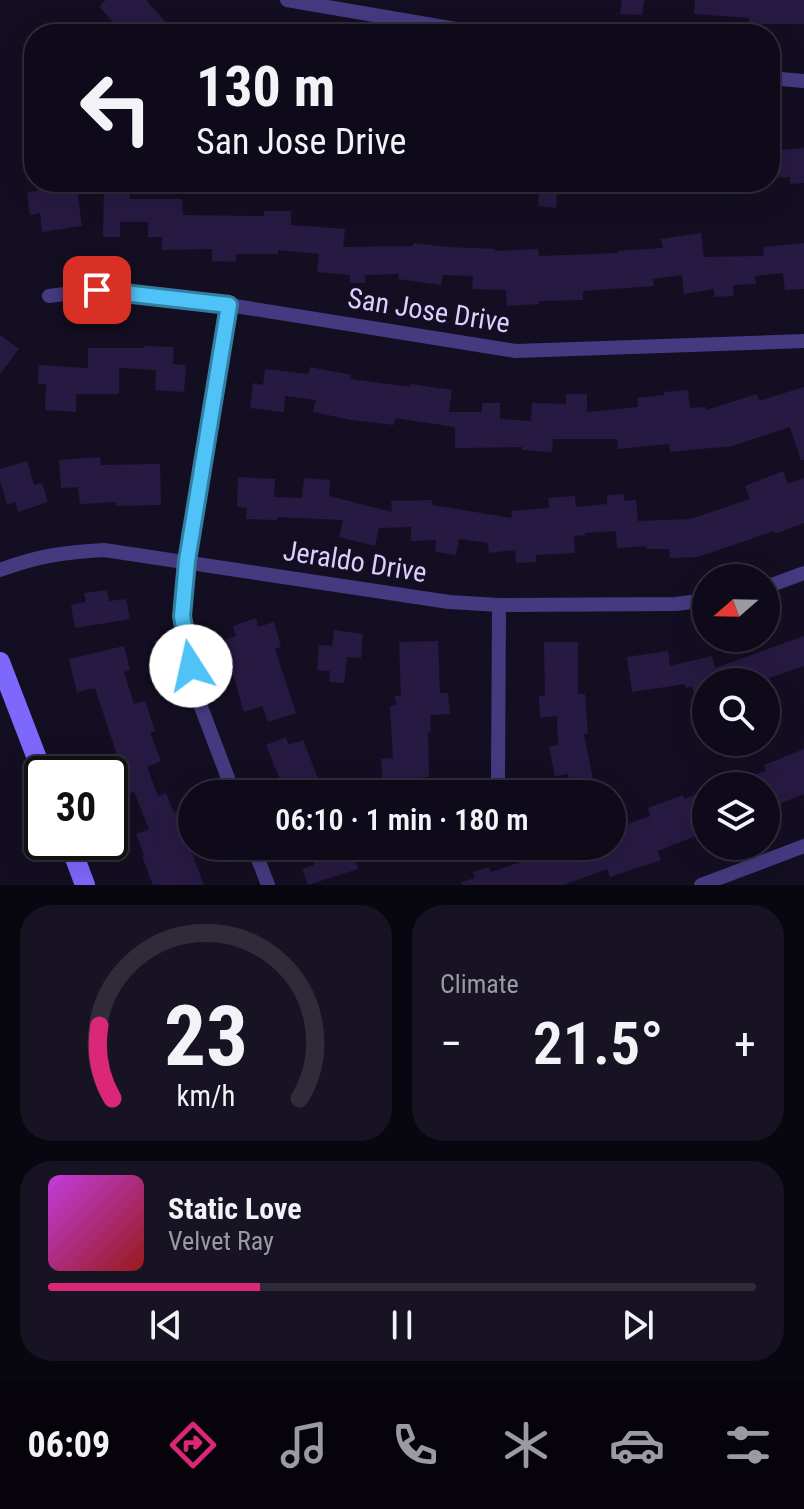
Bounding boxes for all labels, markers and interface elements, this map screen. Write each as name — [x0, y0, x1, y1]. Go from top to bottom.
text: 130 m — [196, 54, 335, 120]
icon: left — [64, 56, 168, 160]
text: San Jose Drive — [196, 121, 406, 163]
pin — [63, 256, 131, 324]
icon: arrive — [75, 268, 119, 312]
street label: San Jose Drive — [345, 281, 512, 340]
street label: Jeraldo Drive — [281, 534, 429, 589]
north arrow — [692, 564, 780, 652]
map controls — [692, 564, 780, 860]
position arrow — [149, 624, 233, 708]
button: search — [692, 668, 780, 756]
speed limit sign: 30 — [24, 756, 128, 860]
button: layers — [692, 772, 780, 860]
text: 06:10 · 1 min · 180 m — [275, 802, 529, 837]
text: Climate — [440, 969, 519, 999]
text: 23 — [164, 988, 248, 1085]
text: 21.5° — [533, 1008, 663, 1079]
text: − — [440, 1018, 462, 1070]
text: + — [734, 1018, 756, 1070]
text: km/h — [177, 1079, 235, 1113]
text: Static Love — [168, 1191, 302, 1226]
text: Velvet Ray — [168, 1226, 274, 1256]
icon: previous — [144, 1303, 188, 1347]
icon: pause — [380, 1303, 424, 1347]
icon: next — [616, 1303, 660, 1347]
icon: directions — [165, 1417, 221, 1473]
icon: music — [276, 1417, 332, 1473]
icon: phone — [387, 1417, 443, 1473]
icon: climate — [498, 1417, 554, 1473]
icon: car — [609, 1417, 665, 1473]
icon: filters — [720, 1417, 776, 1473]
text: 06:09 — [28, 1424, 110, 1466]

